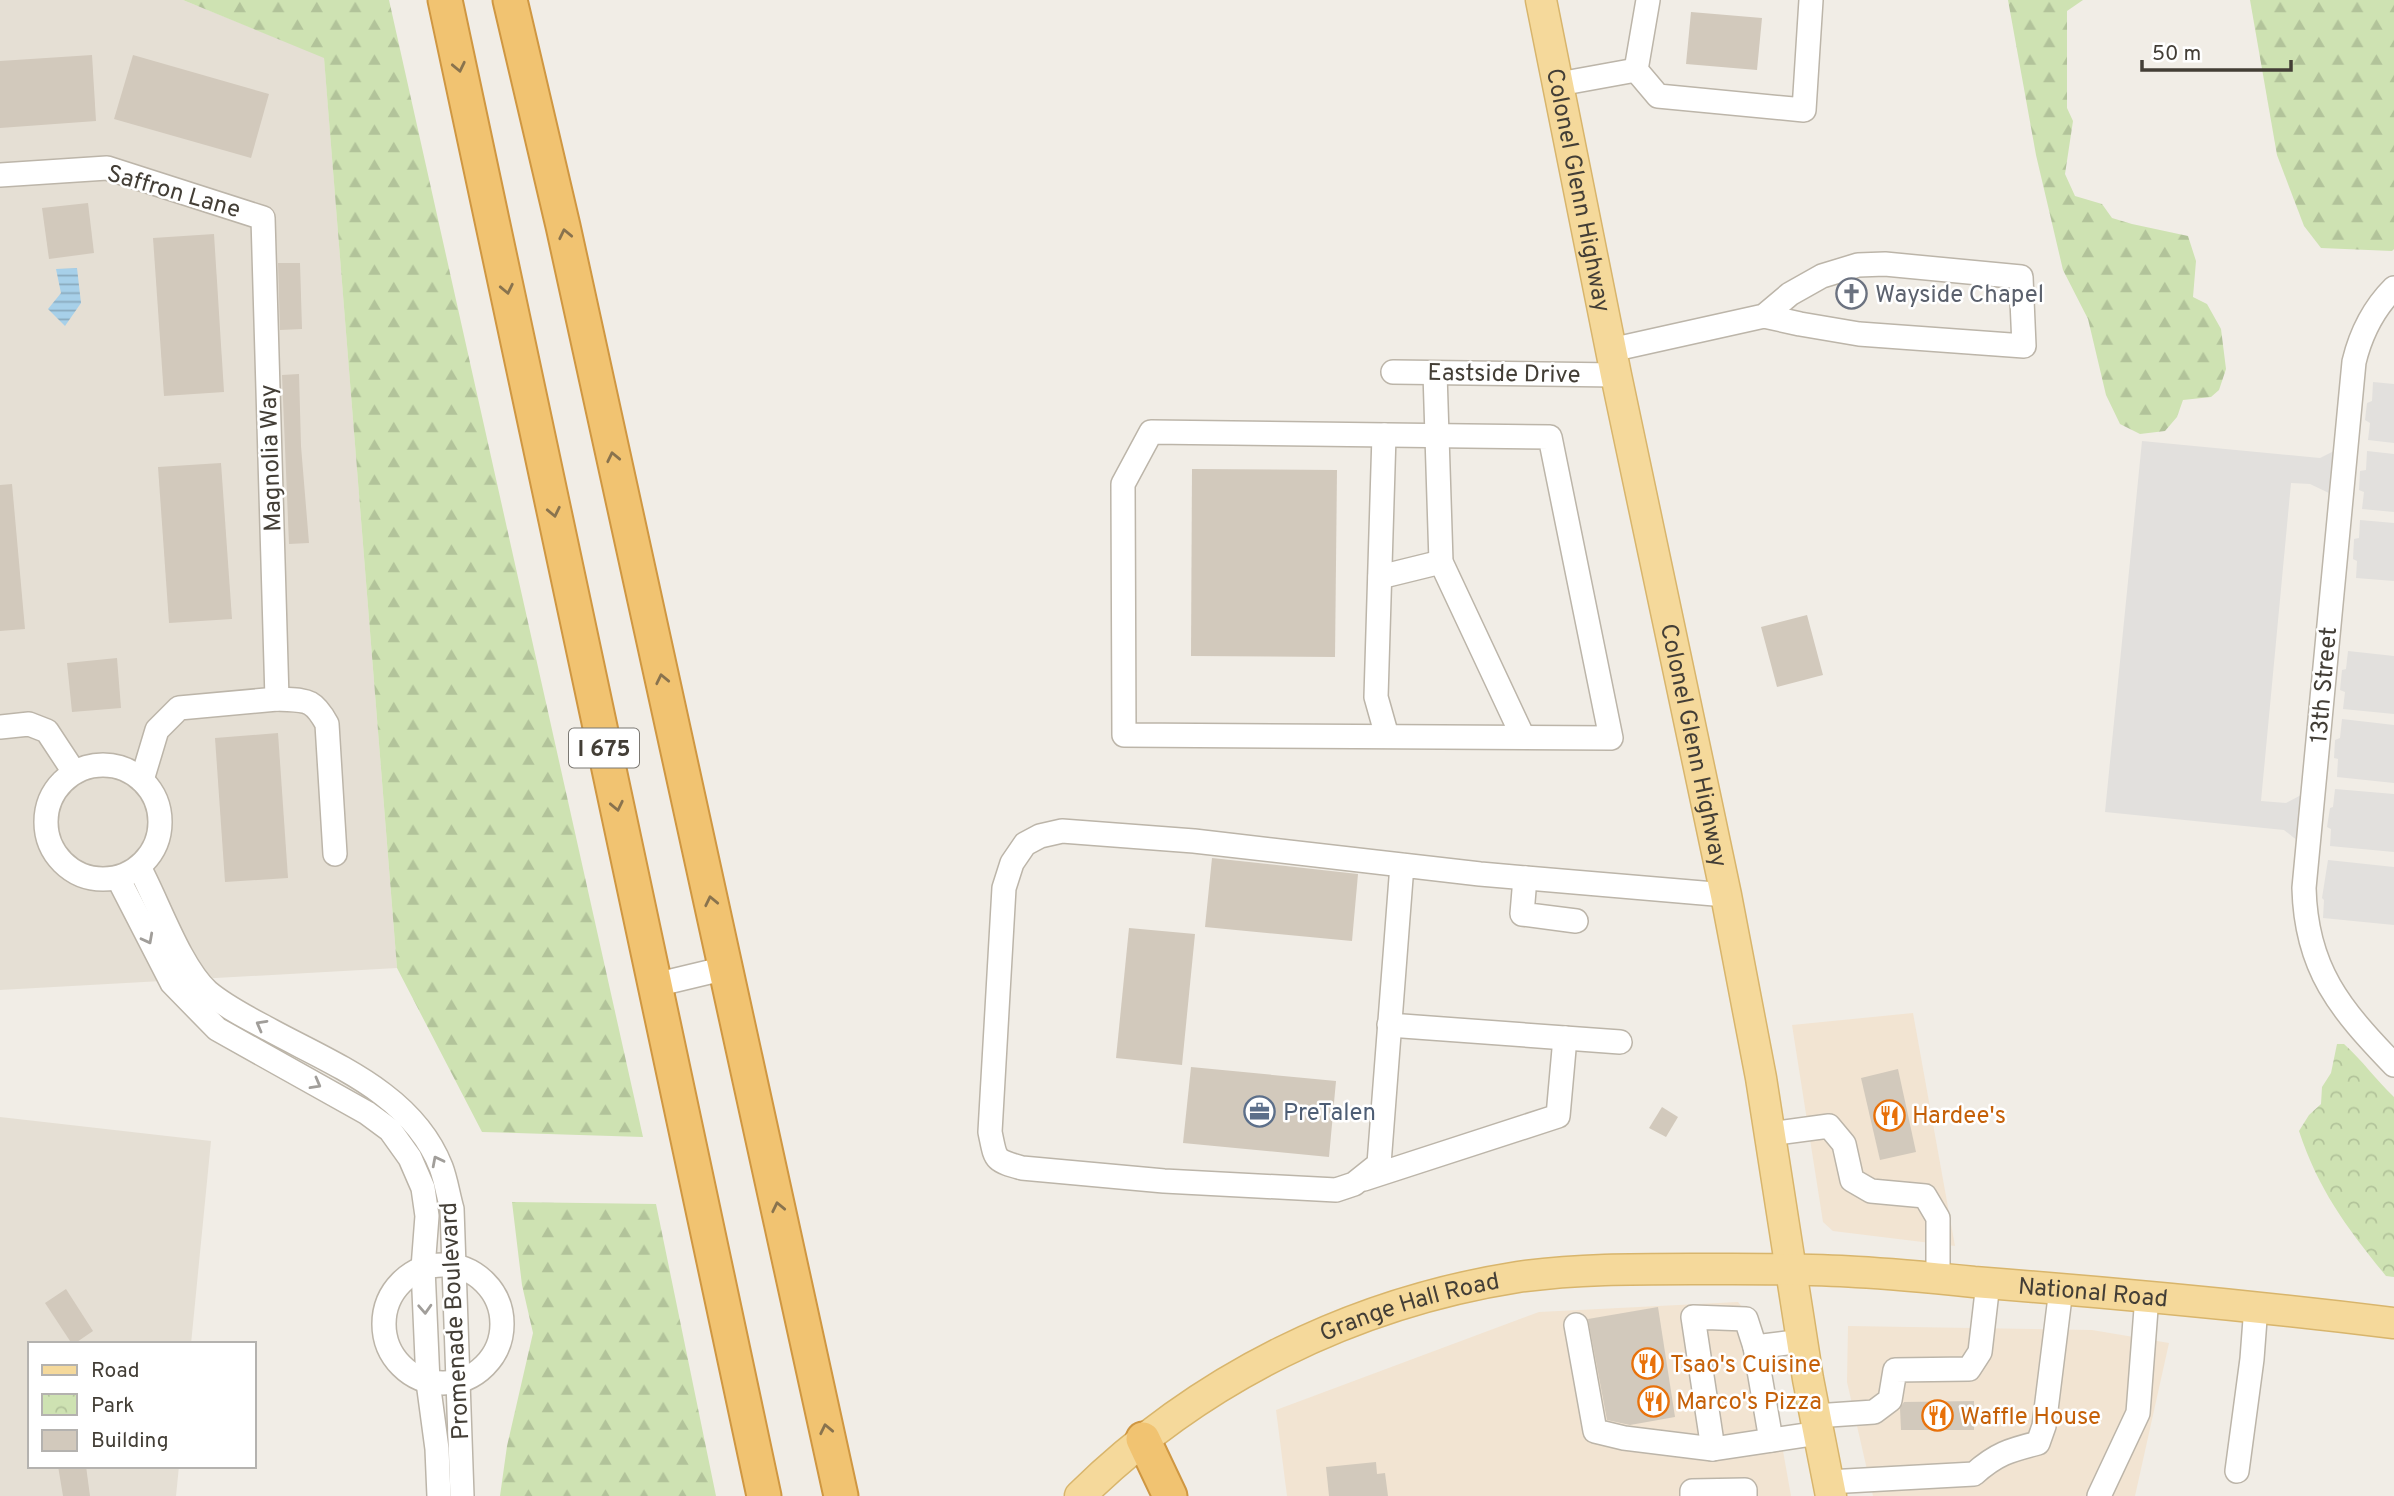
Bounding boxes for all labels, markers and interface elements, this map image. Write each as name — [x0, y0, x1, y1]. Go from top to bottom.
scale bar — [2142, 28, 2291, 72]
text: 50 m — [2152, 41, 2201, 68]
one-way arrow — [451, 61, 466, 73]
street label: Colonel Glenn Highway — [1538, 66, 1616, 315]
street label: Saffron Lane — [103, 160, 244, 226]
one-way arrow — [558, 228, 573, 240]
church icon: Wayside Chapel — [1835, 277, 1869, 311]
place label: Wayside Chapel — [1875, 281, 2044, 311]
one-way arrow — [498, 283, 513, 295]
street label: Eastside Drive — [1427, 359, 1581, 391]
street label: Magnolia Way — [254, 384, 290, 532]
one-way arrow — [607, 451, 622, 463]
one-way arrow — [546, 506, 561, 518]
street label: Colonel Glenn Highway — [1652, 621, 1733, 870]
street label: 13th Street — [2305, 626, 2345, 745]
one-way arrow — [656, 673, 671, 685]
road number: I 675 — [569, 728, 639, 768]
one-way arrow — [608, 800, 623, 812]
one-way arrow — [705, 895, 719, 907]
one-way arrow — [140, 932, 153, 944]
one-way arrow — [256, 1020, 268, 1033]
one-way arrow — [308, 1076, 321, 1089]
office icon: PreTalen — [1243, 1095, 1277, 1129]
restaurant icon: Hardee's — [1872, 1098, 1906, 1132]
place label: PreTalen — [1283, 1099, 1376, 1129]
place label: Hardee's — [1912, 1102, 2006, 1132]
one-way arrow — [432, 1156, 446, 1168]
street label: Promenade Boulevard — [435, 1201, 477, 1441]
one-way arrow — [772, 1201, 787, 1213]
street label: Grange Hall Road — [1316, 1267, 1502, 1350]
street label: National Road — [2017, 1273, 2169, 1316]
one-way arrow — [417, 1304, 432, 1315]
legend — [28, 1342, 256, 1468]
restaurant icon: Tsao's Cuisine — [1630, 1347, 1664, 1381]
place label: Tsao's Cuisine — [1670, 1351, 1821, 1381]
text: Road — [91, 1358, 140, 1385]
restaurant icon: Marco's Pizza — [1636, 1384, 1670, 1418]
place label: Marco's Pizza — [1676, 1388, 1822, 1418]
text: Park — [91, 1393, 134, 1420]
restaurant icon: Waffle House — [1920, 1399, 1954, 1433]
place label: Waffle House — [1960, 1403, 2101, 1433]
one-way arrow — [820, 1423, 835, 1435]
text: Building — [91, 1428, 169, 1455]

